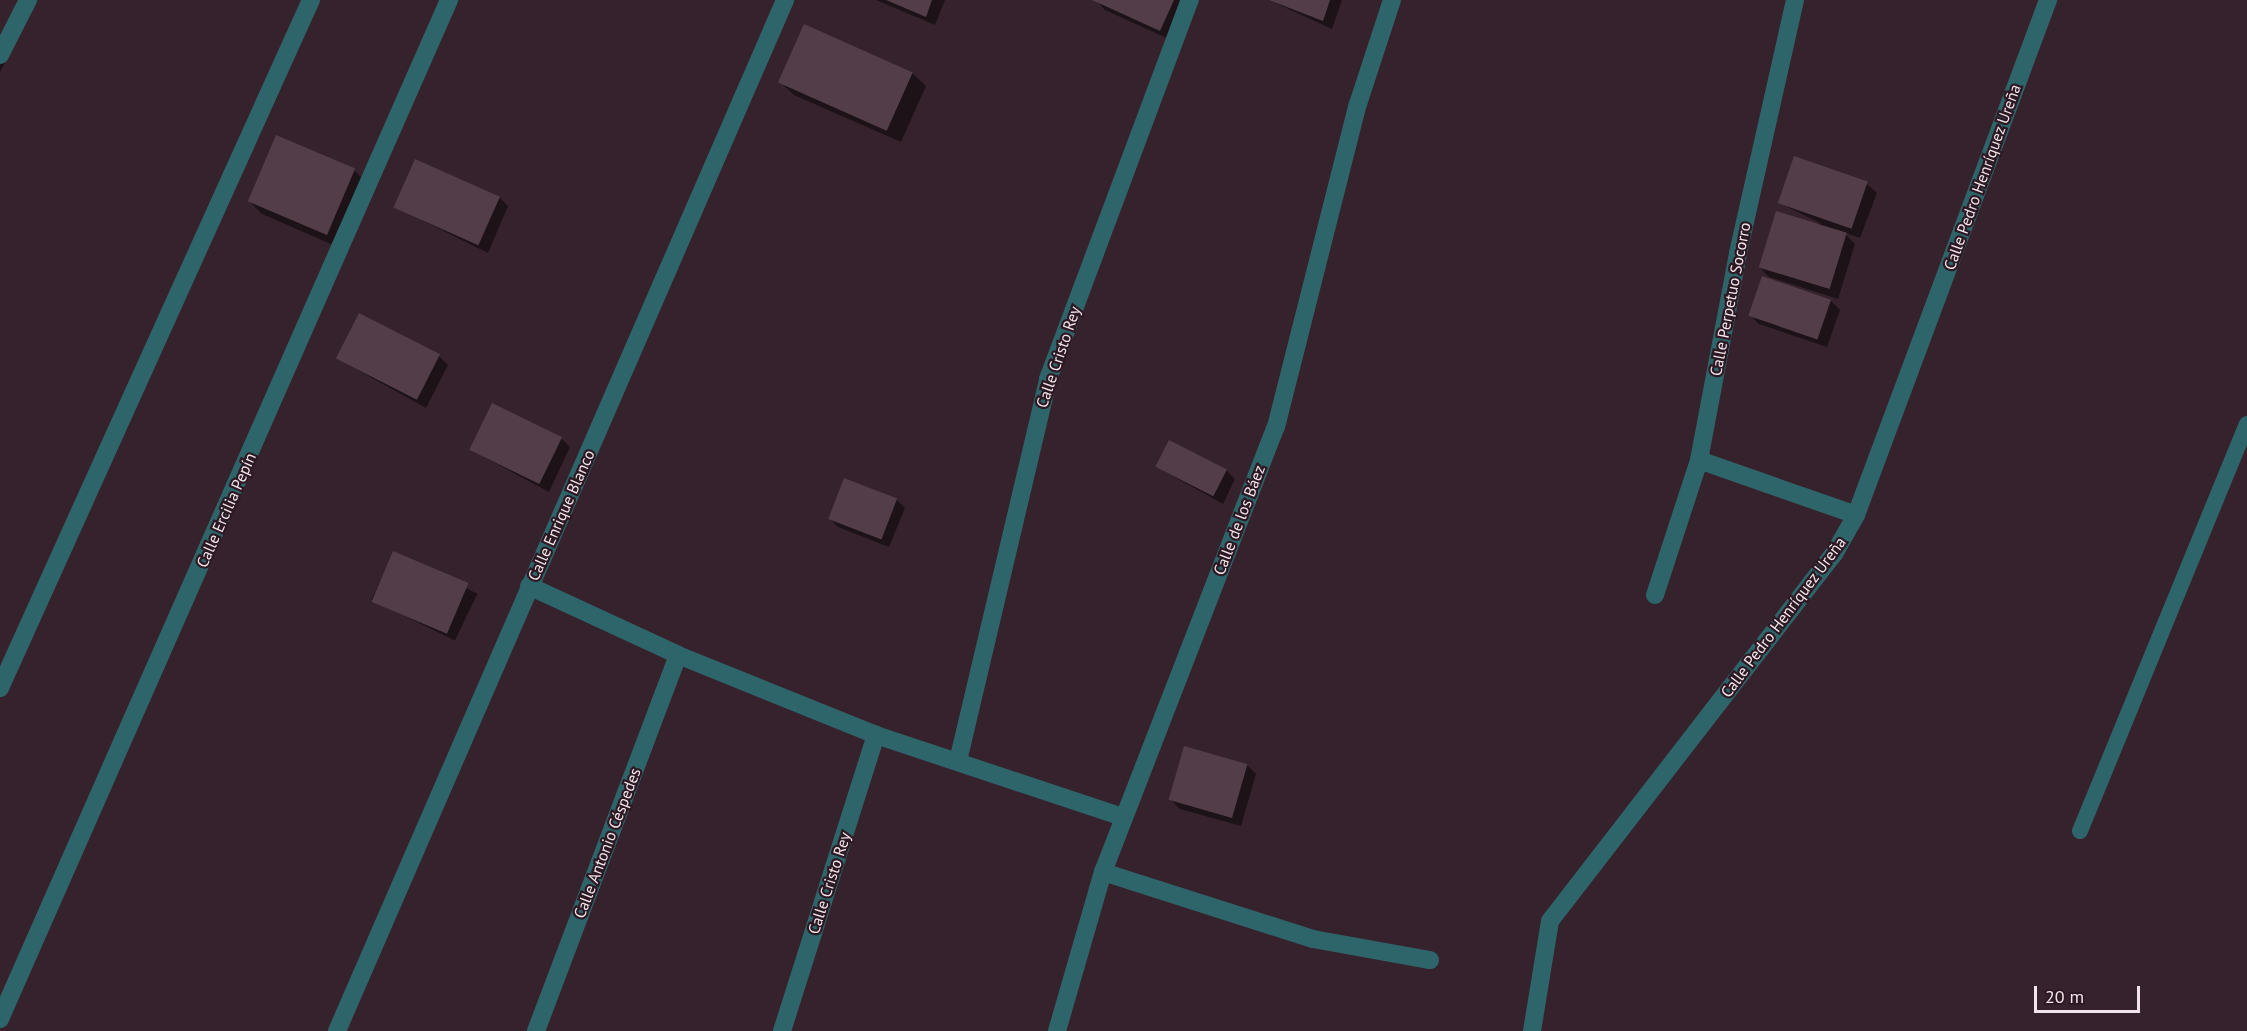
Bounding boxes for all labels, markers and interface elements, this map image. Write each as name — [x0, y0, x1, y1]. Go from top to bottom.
street label: Calle Pedro Henríquez Ureña — [1939, 81, 2025, 273]
street label: Calle Perpetuo Socorro — [1706, 221, 1754, 377]
street label: Calle Cristo Rey — [1032, 304, 1084, 410]
street label: Calle Enrique Blanco — [523, 447, 599, 583]
street label: Calle Ercilia Pepín — [192, 450, 260, 570]
street label: Calle de los Báez — [1209, 462, 1269, 578]
street label: Calle Pedro Henríquez Ureña — [1716, 533, 1850, 701]
street label: Calle Antonio Céspedes — [569, 765, 645, 921]
street label: Calle Cristo Rey — [803, 830, 855, 936]
scale bar — [2037, 974, 2144, 1012]
text: 20 m — [2045, 985, 2084, 1008]

